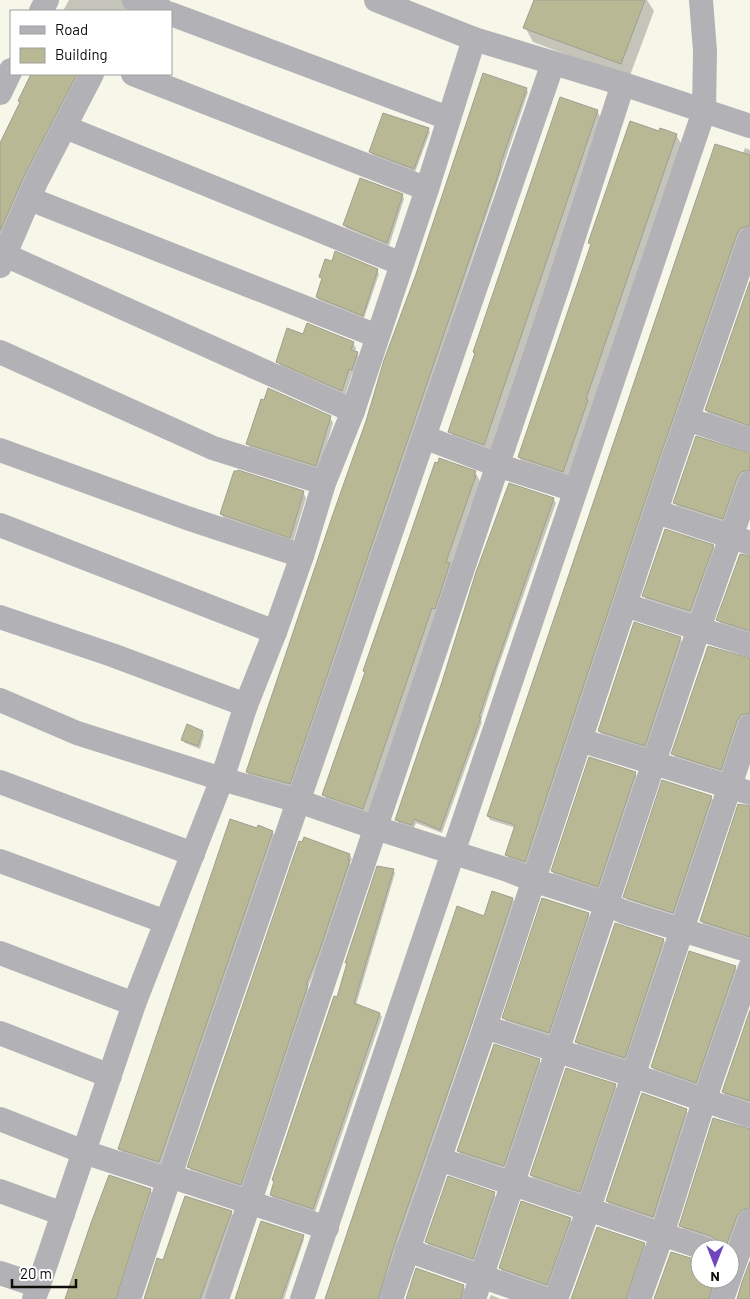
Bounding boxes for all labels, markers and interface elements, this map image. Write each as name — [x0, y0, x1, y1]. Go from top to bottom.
legend — [10, 10, 172, 75]
text: Road — [55, 20, 88, 38]
text: Building — [55, 45, 108, 63]
north arrow — [690, 1239, 740, 1289]
scale bar — [12, 1256, 76, 1288]
text: 20 m — [20, 1264, 52, 1282]
text: N — [710, 1269, 720, 1286]

